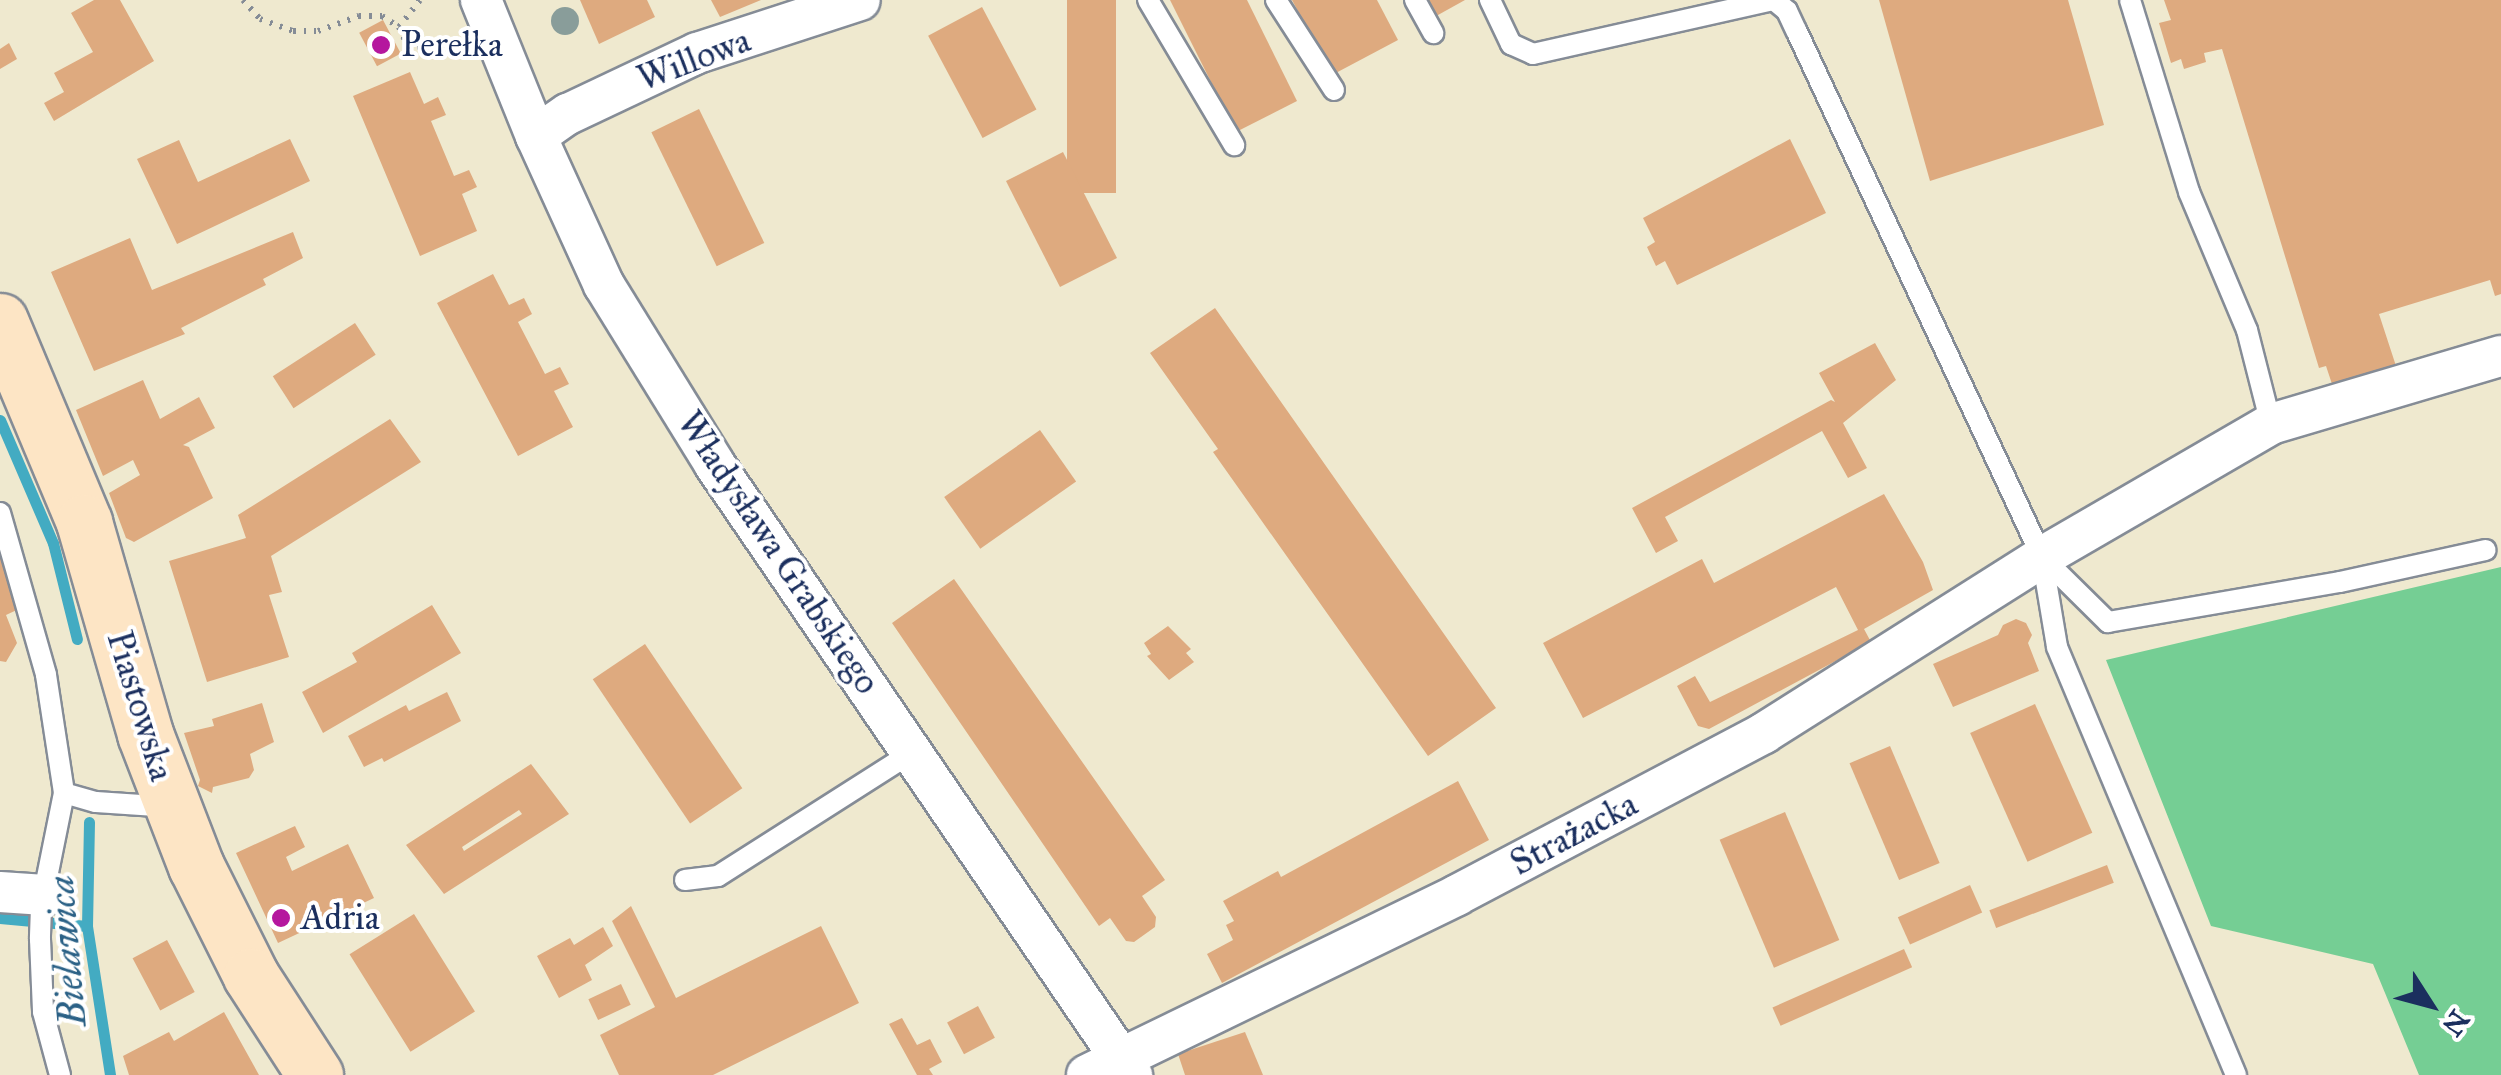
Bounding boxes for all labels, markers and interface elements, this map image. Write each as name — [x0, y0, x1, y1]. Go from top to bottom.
street label: Willowa — [632, 19, 756, 101]
place label: Perełka — [401, 24, 503, 66]
marker: Perełka — [370, 34, 392, 56]
street label: Władysława Grabskiego — [668, 404, 888, 702]
street label: Piastowska — [97, 626, 183, 786]
street label: Strażacka — [1504, 783, 1644, 885]
water label: Bielawica — [38, 874, 96, 1028]
place label: Adria — [301, 897, 380, 939]
marker: Adria — [270, 907, 292, 929]
north arrow — [2381, 955, 2481, 1055]
text: N — [2435, 1003, 2477, 1043]

